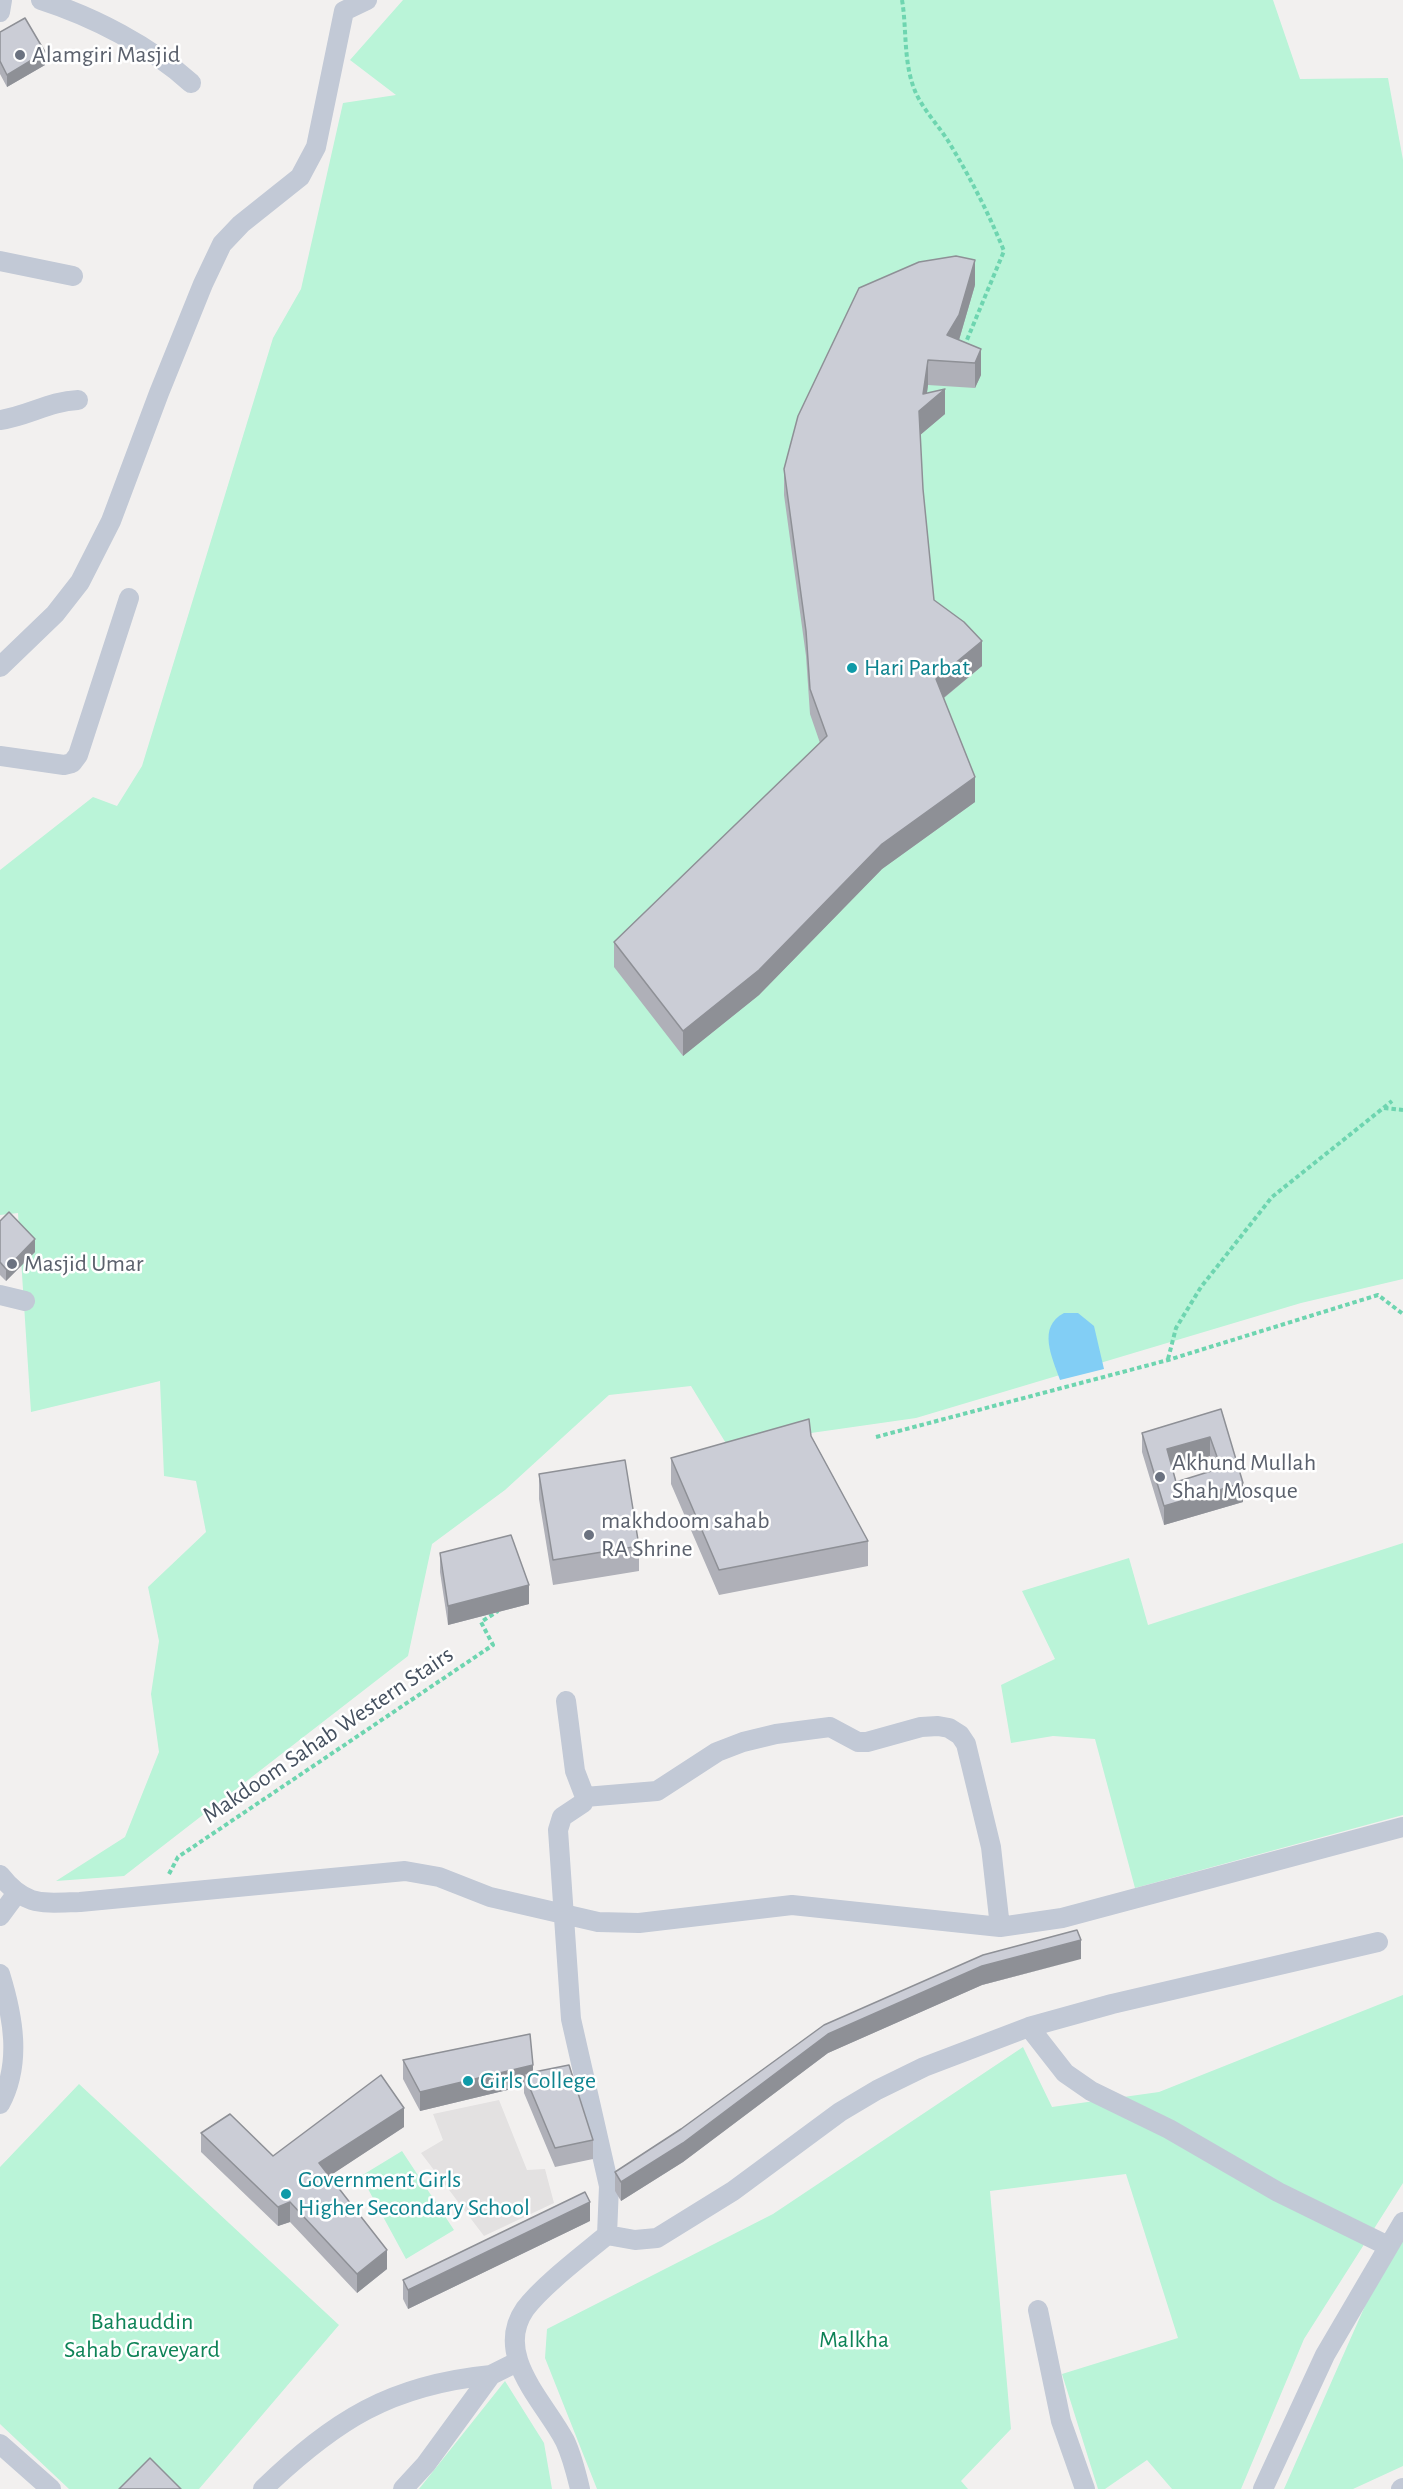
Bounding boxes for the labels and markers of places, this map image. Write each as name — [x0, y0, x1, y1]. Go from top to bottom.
place label: Alamgiri Masjid — [32, 41, 180, 69]
marker: Alamgiri Masjid — [13, 48, 27, 62]
place label: Hari Parbat — [864, 654, 970, 682]
marker: Hari Parbat — [845, 661, 859, 675]
place label: Masjid Umar — [24, 1250, 144, 1278]
marker: Masjid Umar — [5, 1257, 19, 1271]
place label: Akhund Mullah Shah Mosque — [1172, 1449, 1316, 1505]
marker: Akhund Mullah Shah Mosque — [1153, 1470, 1167, 1484]
place label: makhdoom sahab RA Shrine — [601, 1507, 770, 1563]
marker: makhdoom sahab RA Shrine — [582, 1528, 596, 1542]
place label: Girls College — [480, 2067, 596, 2095]
marker: Girls College — [461, 2074, 475, 2088]
place label: Government Girls Higher Secondary School — [298, 2166, 530, 2222]
marker: Government Girls Higher Secondary School — [279, 2187, 293, 2201]

